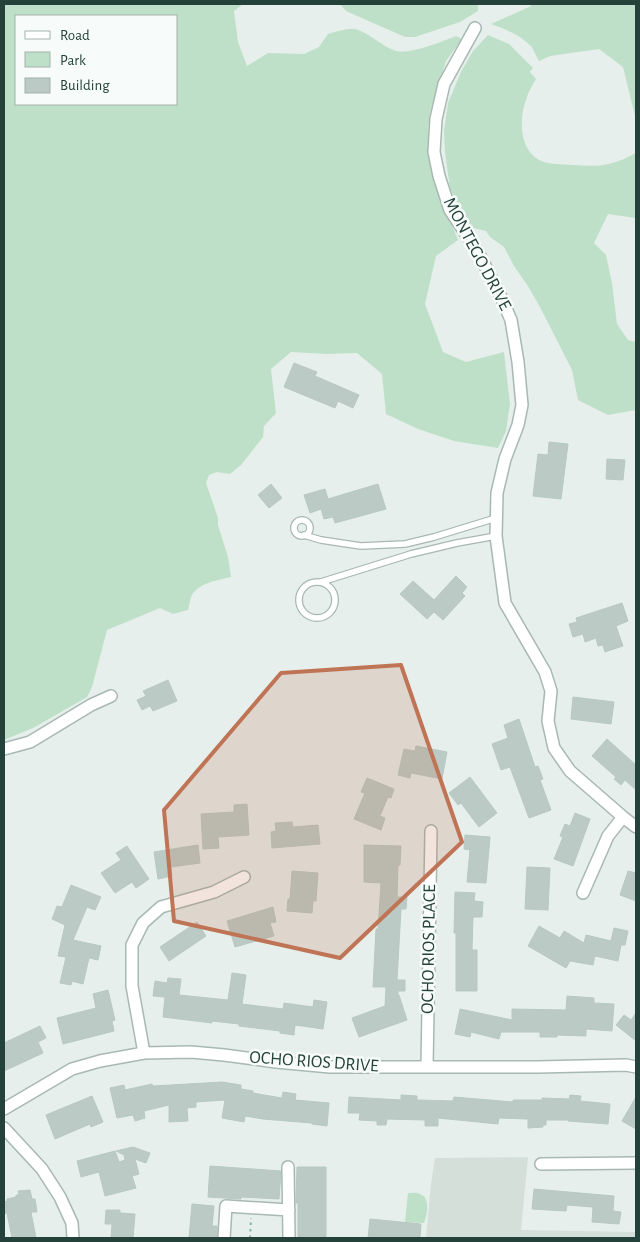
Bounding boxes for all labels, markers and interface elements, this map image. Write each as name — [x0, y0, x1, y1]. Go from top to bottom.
legend — [15, 15, 178, 105]
text: Road — [60, 28, 90, 43]
text: Park — [60, 53, 86, 68]
text: Building — [60, 78, 110, 93]
street label: MONTEGO DRIVE — [440, 195, 514, 314]
street label: OCHO RIOS PLACE — [419, 884, 439, 1014]
street label: OCHO RIOS DRIVE — [249, 1049, 380, 1076]

